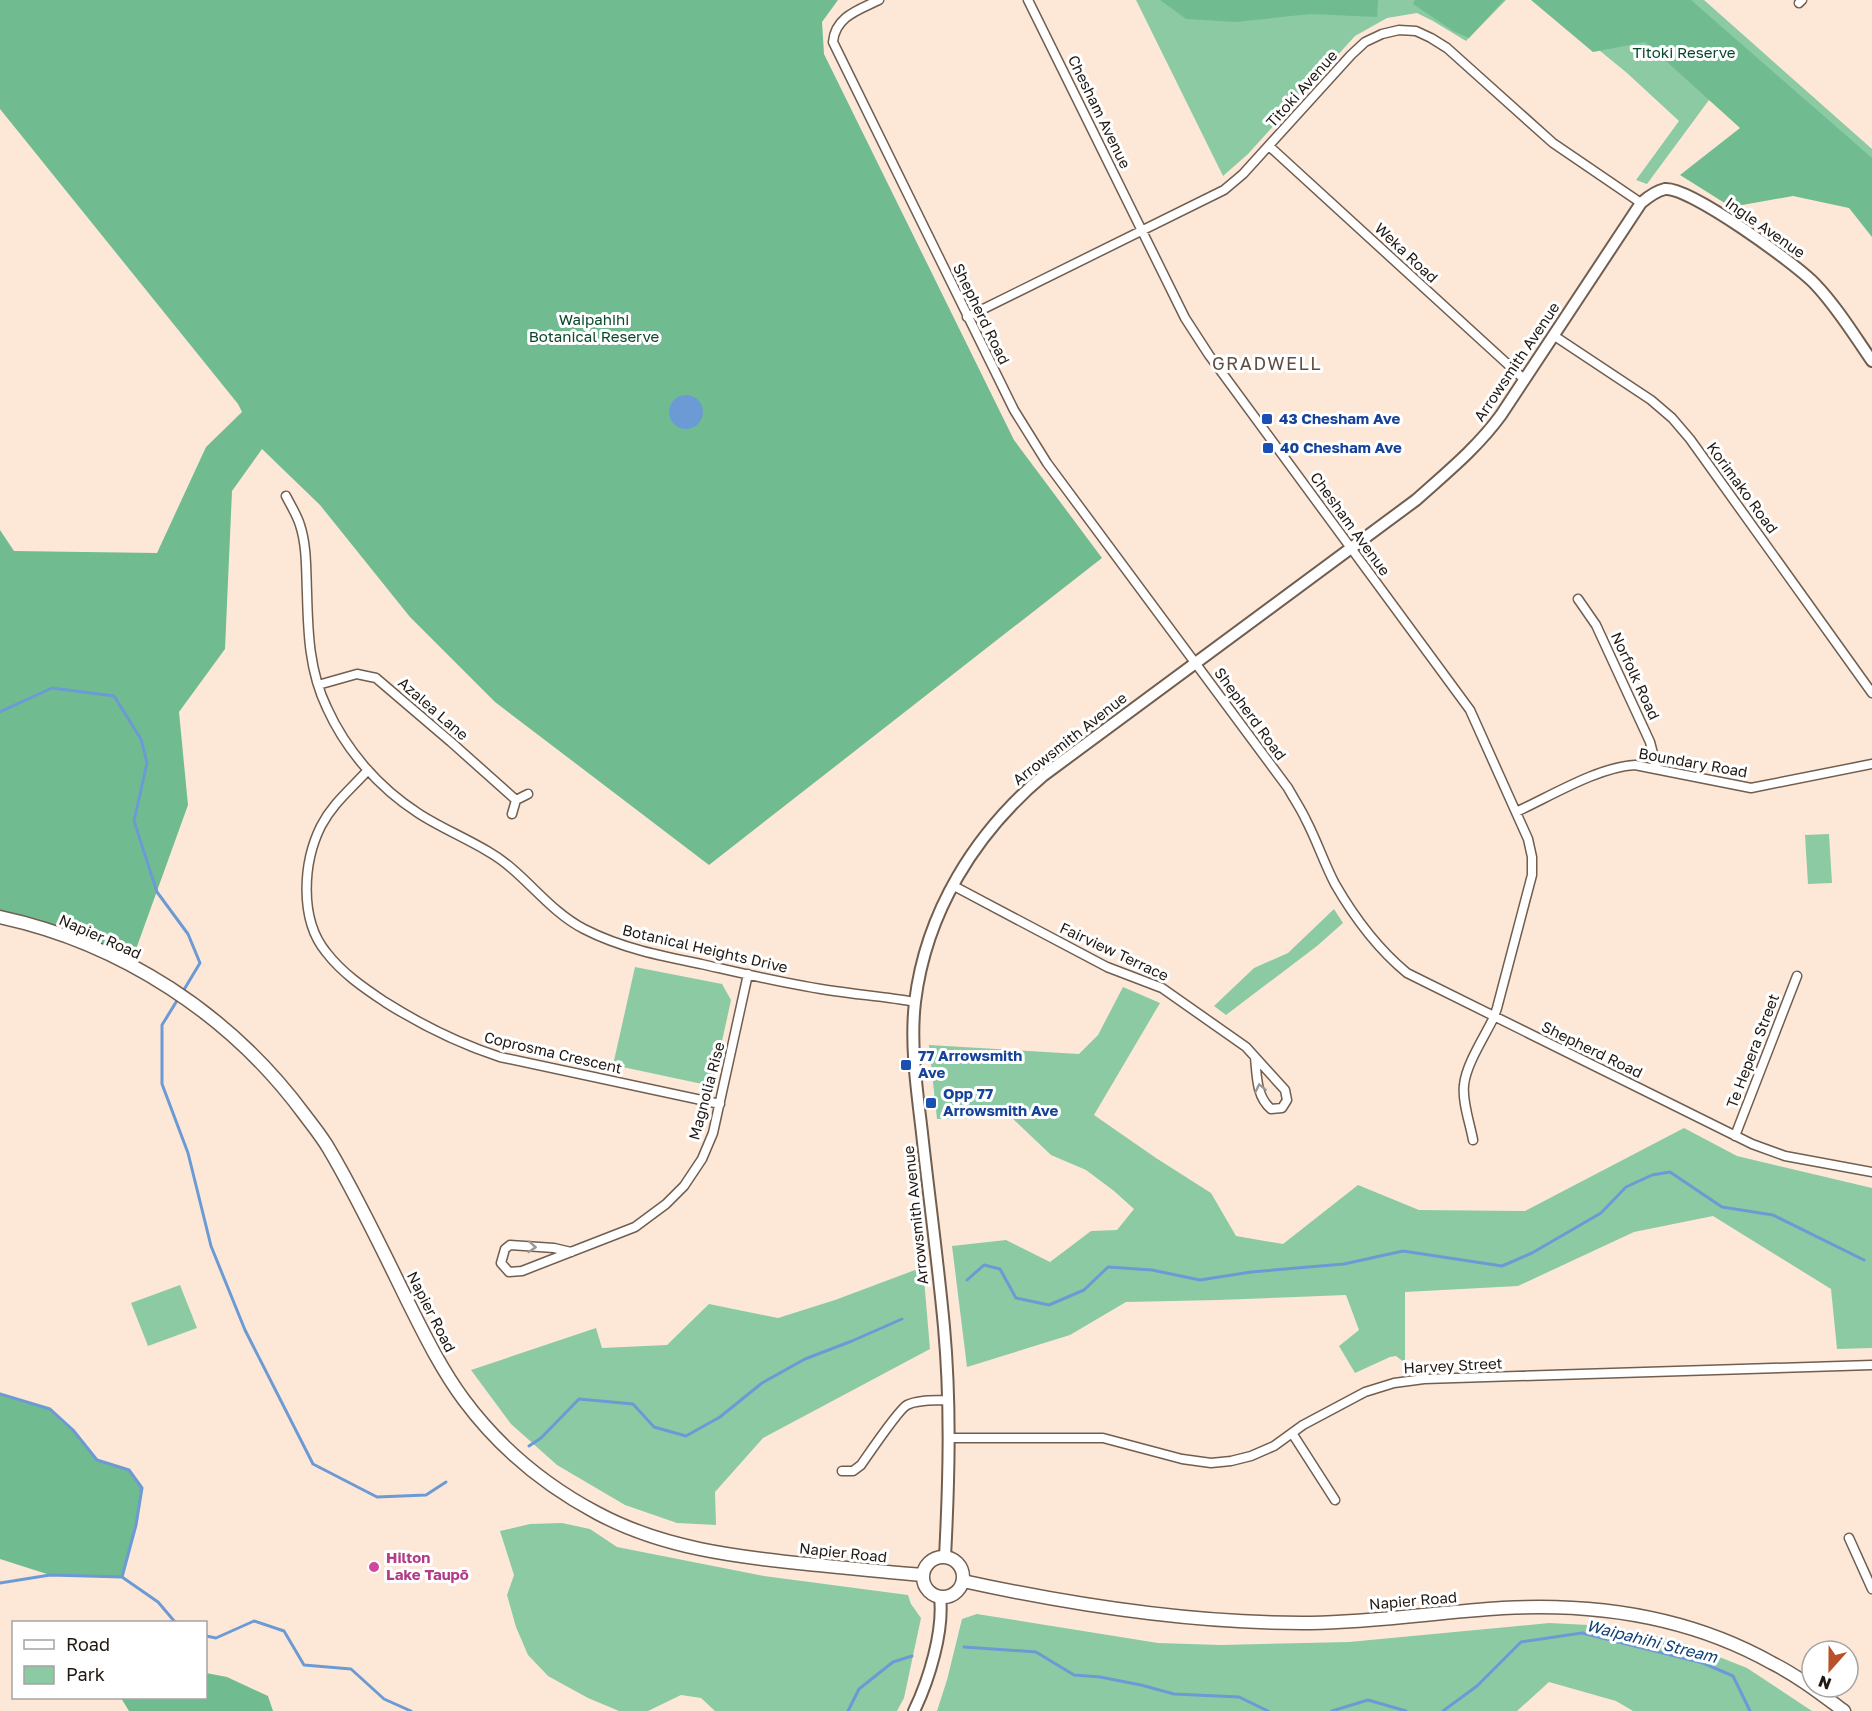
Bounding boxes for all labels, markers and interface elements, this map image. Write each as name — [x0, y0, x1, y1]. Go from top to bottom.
park label: Titoki Reserve — [1632, 43, 1736, 61]
street label: Titoki Avenue — [1262, 46, 1341, 131]
street label: Chesham Avenue — [1065, 52, 1135, 171]
street label: Ingle Avenue — [1722, 193, 1809, 261]
street label: Weka Road — [1371, 218, 1442, 286]
street label: Shepherd Road — [950, 260, 1014, 367]
street label: Arrowsmith Avenue — [1470, 298, 1563, 424]
park label: Waipahihi Botanical Reserve — [529, 310, 660, 345]
district label: GRADWELL — [1212, 352, 1322, 374]
place label: 43 Chesham Ave — [1279, 409, 1400, 427]
marker: 43 Chesham Ave — [1260, 412, 1274, 426]
place label: 40 Chesham Ave — [1280, 438, 1402, 456]
street label: Korimako Road — [1704, 438, 1782, 537]
marker: 40 Chesham Ave — [1261, 441, 1275, 455]
street label: Chesham Avenue — [1307, 468, 1395, 579]
street label: Norfolk Road — [1608, 629, 1664, 722]
street label: Shepherd Road — [1211, 664, 1290, 763]
street label: Azalea Lane — [395, 673, 473, 744]
street label: Arrowsmith Avenue — [1009, 688, 1130, 788]
street label: Boundary Road — [1637, 744, 1749, 780]
street label: Napier Road — [56, 910, 144, 962]
street label: Fairview Terrace — [1057, 918, 1172, 984]
street label: Botanical Heights Drive — [621, 920, 790, 976]
street label: Te Hepera Street — [1722, 991, 1782, 1110]
street label: Shepherd Road — [1539, 1017, 1646, 1081]
street label: Coprosma Crescent — [482, 1027, 624, 1077]
street label: Magnolia Rise — [684, 1039, 728, 1142]
place label: 77 Arrowsmith Ave — [918, 1046, 1022, 1081]
marker: 77 Arrowsmith Ave — [899, 1058, 913, 1072]
one-way arrow — [1254, 1083, 1267, 1093]
place label: Opp 77 Arrowsmith Ave — [943, 1084, 1058, 1119]
marker: Opp 77 Arrowsmith Ave — [924, 1096, 938, 1110]
street label: Arrowsmith Avenue — [899, 1144, 931, 1286]
one-way arrow — [528, 1240, 537, 1253]
street label: Napier Road — [404, 1268, 460, 1355]
street label: Harvey Street — [1403, 1353, 1503, 1377]
street label: Napier Road — [798, 1538, 888, 1566]
place label: Hilton Lake Taupō — [386, 1548, 469, 1583]
marker: Hilton Lake Taupō — [367, 1560, 381, 1574]
street label: Napier Road — [1368, 1587, 1458, 1613]
water label: Waipahihi Stream — [1585, 1615, 1720, 1667]
legend — [12, 1621, 207, 1699]
text: Road — [66, 1633, 110, 1655]
north arrow — [1800, 1639, 1860, 1699]
text: Park — [66, 1663, 105, 1685]
text: N — [1815, 1671, 1834, 1695]

